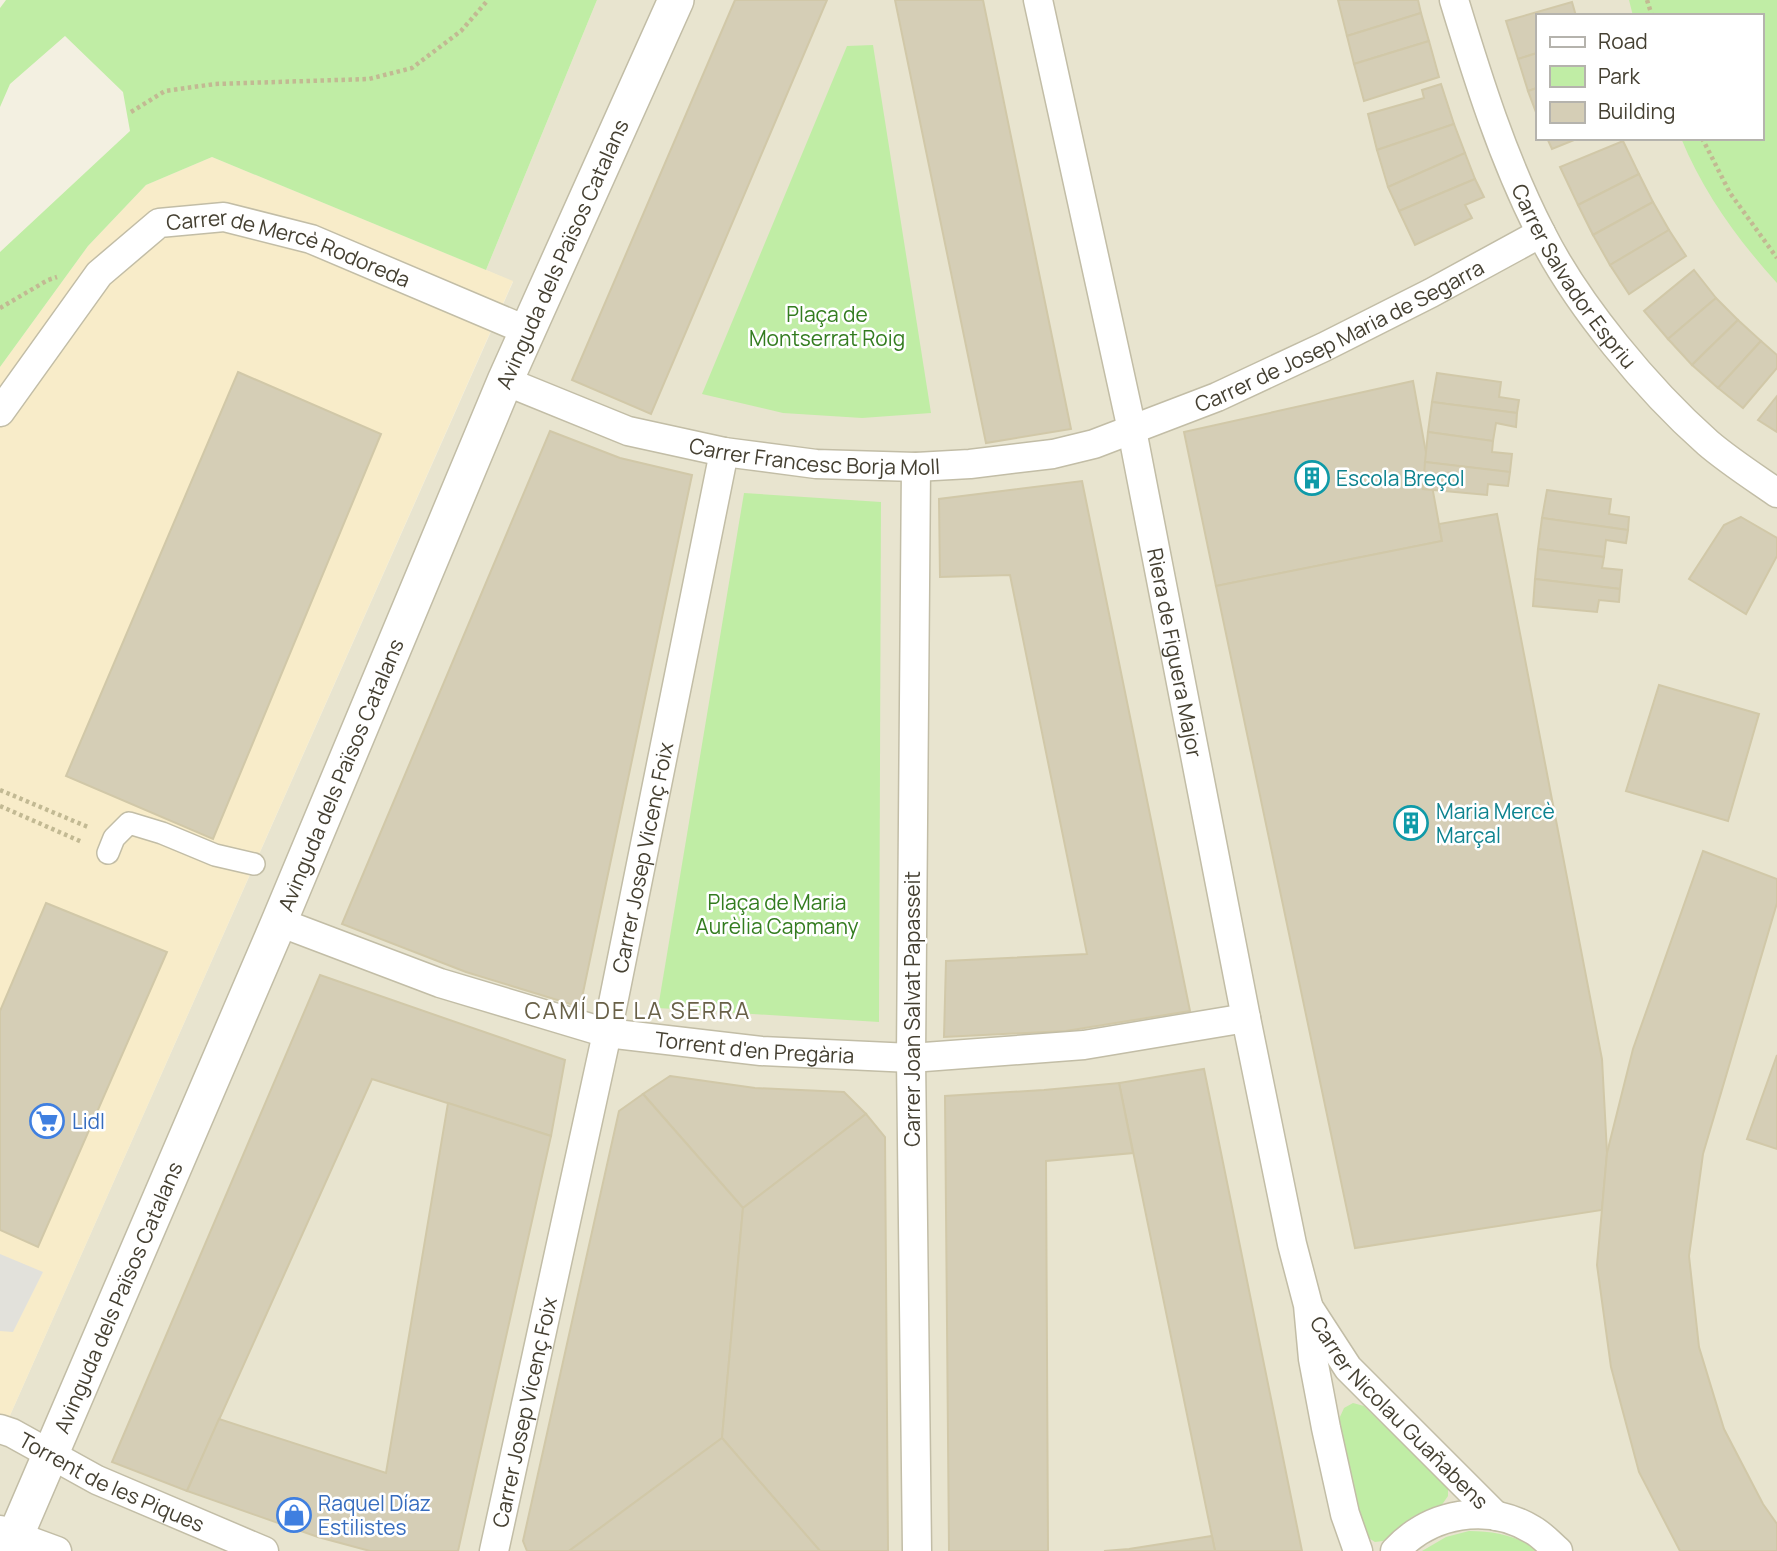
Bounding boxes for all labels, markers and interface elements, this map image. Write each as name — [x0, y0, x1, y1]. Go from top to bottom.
legend — [1536, 14, 1763, 140]
text: Road — [1598, 27, 1648, 55]
text: Park — [1598, 62, 1640, 90]
text: Building — [1598, 97, 1675, 125]
street label: Avinguda dels Països Catalans — [489, 115, 635, 393]
street label: Carrer Salvador Espriu — [1506, 179, 1643, 374]
street label: Carrer de Mercè Rodoreda — [165, 203, 415, 294]
street label: Carrer de Josep Maria de Segarra — [1191, 253, 1489, 418]
park label: Plaça de Montserrat Roig — [749, 300, 905, 352]
street label: Carrer Francesc Borja Moll — [687, 431, 941, 481]
building icon: Escola Breçol — [1293, 459, 1331, 497]
place label: Escola Breçol — [1336, 464, 1465, 492]
street label: Riera de Figuera Major — [1141, 546, 1209, 760]
street label: Avinguda dels Països Catalans — [271, 634, 410, 915]
street label: Carrer Josep Vicenç Foix — [605, 740, 679, 976]
place label: Maria Mercè Marçal — [1436, 797, 1555, 849]
building icon: Maria Mercè Marçal — [1392, 804, 1430, 842]
street label: Carrer Joan Salvat Papasseit — [898, 871, 926, 1147]
park label: Plaça de Maria Aurèlia Capmany — [695, 888, 859, 940]
district label: CAMÍ DE LA SERRA — [525, 994, 751, 1026]
street label: Torrent d'en Pregària — [654, 1025, 855, 1069]
supermarket icon: Lidl — [28, 1102, 66, 1140]
place label: Lidl — [72, 1107, 105, 1135]
street label: Avinguda dels Països Catalans — [47, 1157, 189, 1437]
street label: Carrer Josep Vicenç Foix — [486, 1295, 563, 1530]
street label: Carrer Nicolau Guañabens — [1304, 1310, 1495, 1515]
street label: Torrent de les Piques — [14, 1426, 209, 1538]
place label: Raquel Díaz Estilistes — [318, 1489, 431, 1541]
shop icon: Raquel Díaz Estilistes — [275, 1496, 313, 1534]

